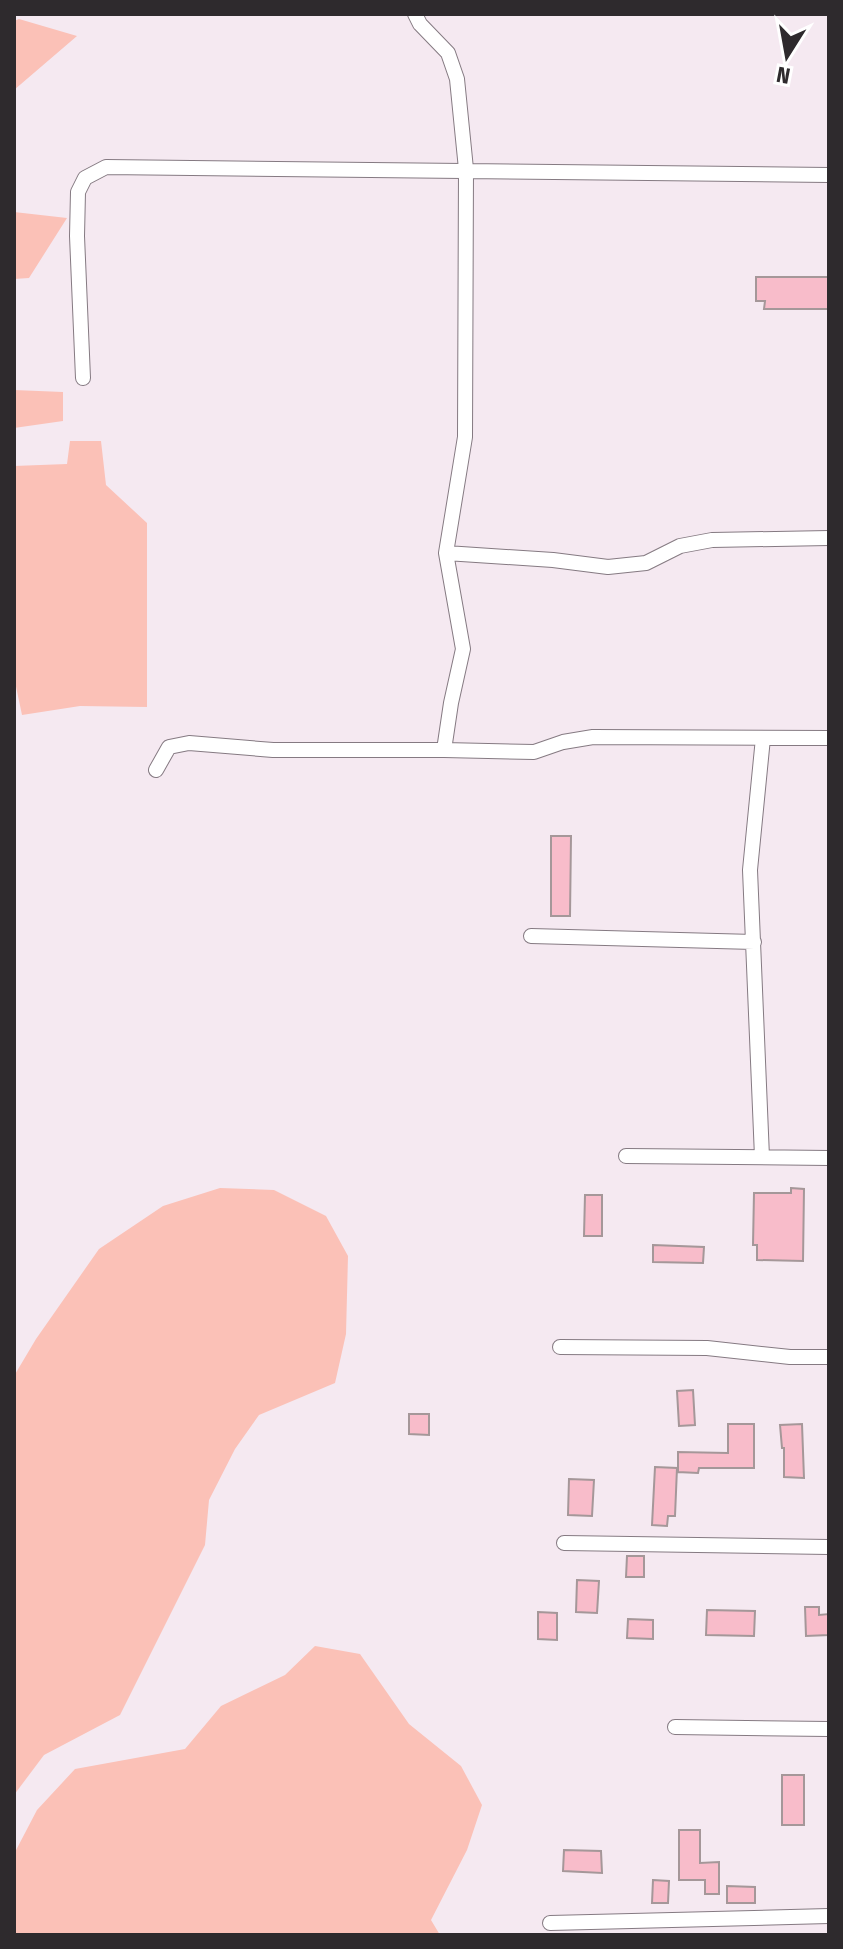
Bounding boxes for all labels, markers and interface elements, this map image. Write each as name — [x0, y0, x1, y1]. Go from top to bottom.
north arrow — [747, 16, 827, 96]
text: N — [774, 61, 792, 90]

